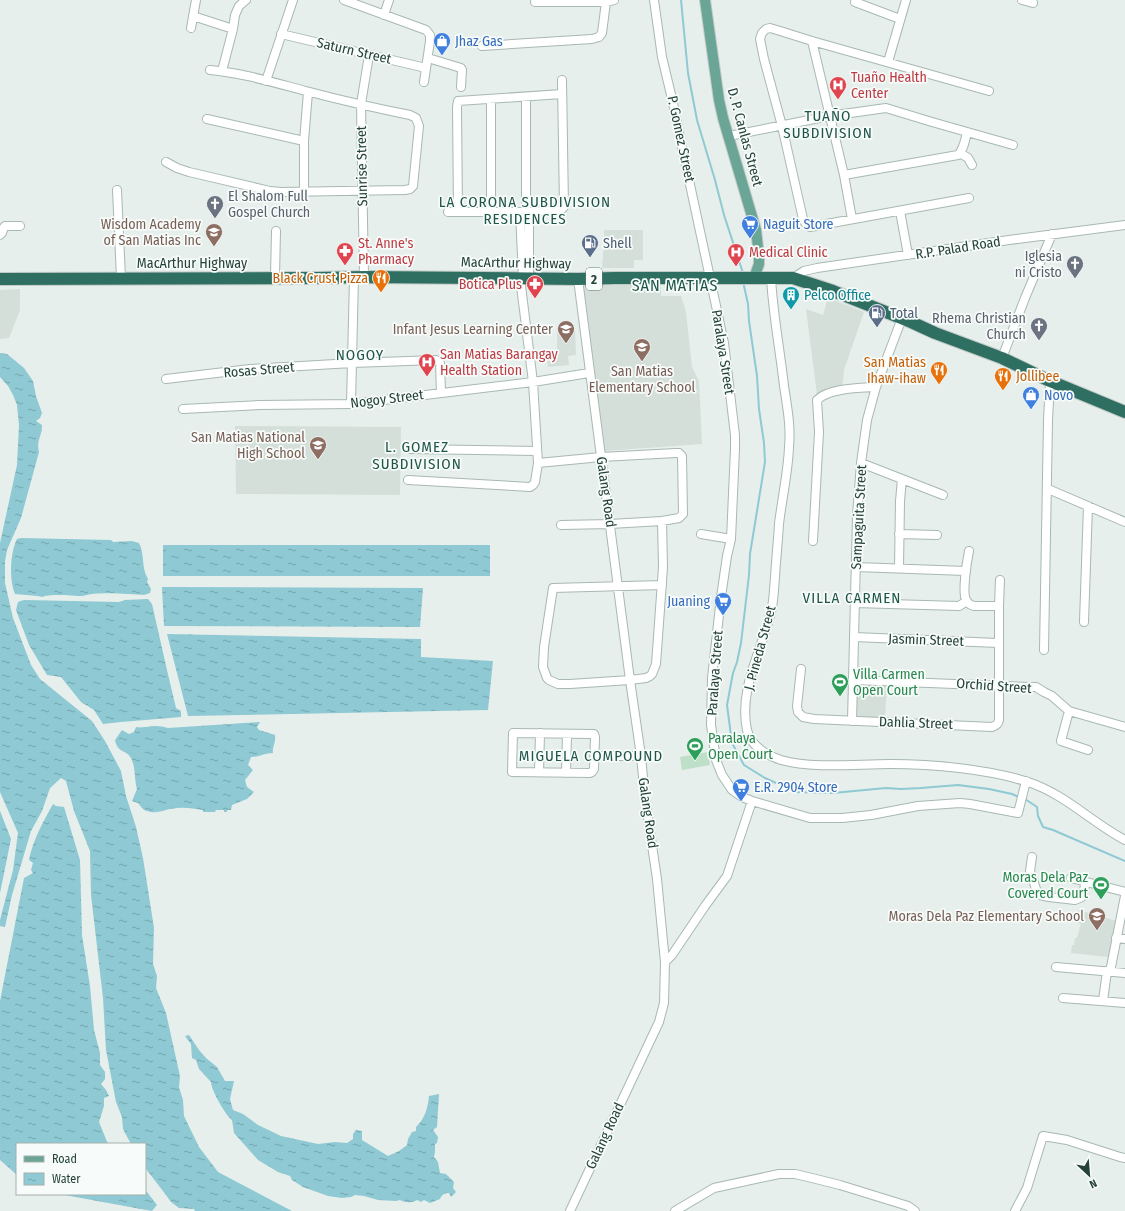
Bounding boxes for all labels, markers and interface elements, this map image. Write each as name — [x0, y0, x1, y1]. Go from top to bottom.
shop icon: Jhaz Gas — [432, 31, 452, 56]
place label: Jhaz Gas — [455, 33, 503, 50]
street label: Saturn Street — [315, 34, 393, 68]
place label: Tuaño Health Center — [851, 69, 927, 102]
hospital icon: Tuaño Health Center — [828, 75, 848, 100]
street label: D. P. Canlas Street — [724, 86, 766, 189]
street label: P. Gomez Street — [664, 94, 699, 184]
district label: TUAÑO SUBDIVISION — [783, 107, 873, 142]
street label: Sunrise Street — [353, 125, 371, 206]
place label: El Shalom Full Gospel Church — [228, 188, 310, 221]
district label: LA CORONA SUBDIVISION RESIDENCES — [439, 193, 611, 228]
church icon: El Shalom Full Gospel Church — [205, 194, 225, 219]
supermarket icon: Naguit Store — [740, 214, 760, 239]
place label: Wisdom Academy of San Matias Inc — [101, 216, 202, 249]
place label: Naguit Store — [763, 216, 834, 233]
school or university icon: Wisdom Academy of San Matias Inc — [204, 222, 224, 247]
fuel station icon: Shell — [580, 233, 600, 258]
street label: R.P. Palad Road — [914, 233, 1002, 263]
place label: St. Anne's Pharmacy — [358, 235, 415, 268]
place label: Shell — [603, 235, 632, 252]
pharmacy icon: St. Anne's Pharmacy — [335, 241, 355, 266]
hospital icon: Medical Clinic — [726, 242, 746, 267]
place label: Medical Clinic — [749, 244, 828, 261]
place label: Iglesia ni Cristo — [1015, 248, 1062, 281]
street label: MacArthur Highway — [461, 254, 572, 272]
church icon: Iglesia ni Cristo — [1065, 254, 1085, 279]
street label: MacArthur Highway — [137, 255, 248, 272]
restaurant icon: Black Crust Pizza — [371, 268, 391, 293]
road number: 2 — [586, 268, 602, 290]
place label: Black Crust Pizza — [272, 270, 368, 287]
pharmacy icon: Botica Plus — [525, 274, 545, 299]
place label: Botica Plus — [459, 276, 522, 293]
district label: SAN MATIAS — [632, 276, 718, 295]
building icon: Pelco Office — [781, 285, 801, 310]
place label: Pelco Office — [804, 287, 871, 304]
fuel station icon: Total — [867, 303, 887, 328]
place label: Total — [890, 305, 918, 322]
street label: Paralaya Street — [708, 308, 738, 396]
place label: Rhema Christian Church — [932, 310, 1026, 343]
church icon: Rhema Christian Church — [1029, 316, 1049, 341]
school or university icon: Infant Jesus Learning Center — [556, 319, 576, 344]
place label: Infant Jesus Learning Center — [393, 321, 553, 338]
school or university icon: San Matias Elementary School — [632, 337, 652, 362]
district label: NOGOY — [336, 346, 384, 364]
place label: San Matias Barangay Health Station — [440, 346, 559, 379]
hospital icon: San Matias Barangay Health Station — [417, 352, 437, 377]
place label: San Matias Ihaw-ihaw — [864, 354, 926, 387]
street label: Rosas Street — [223, 358, 296, 382]
restaurant icon: San Matias Ihaw-ihaw — [929, 360, 949, 385]
place label: San Matias Elementary School — [589, 363, 696, 396]
restaurant icon: Jollibee — [993, 366, 1013, 391]
place label: Jollibee — [1016, 368, 1059, 385]
shop icon: Novo — [1021, 385, 1041, 410]
street label: Nogoy Street — [349, 386, 425, 412]
place label: Novo — [1044, 387, 1073, 404]
place label: San Matias National High School — [191, 429, 305, 462]
school or university icon: San Matias National High School — [308, 435, 328, 460]
district label: L. GOMEZ SUBDIVISION — [372, 438, 462, 473]
street label: Galang Road — [593, 455, 619, 529]
street label: Sampaguita Street — [848, 464, 870, 570]
district label: VILLA CARMEN — [803, 589, 901, 607]
supermarket icon: Juaning — [713, 591, 733, 616]
place label: Juaning — [667, 593, 710, 610]
street label: J. Pineda Street — [740, 603, 780, 692]
street label: Paralaya Street — [704, 629, 726, 716]
street label: Jasmin Street — [888, 630, 965, 650]
place label: Villa Carmen Open Court — [853, 666, 925, 699]
sports icon: Villa Carmen Open Court — [830, 672, 850, 697]
street label: Orchid Street — [956, 675, 1033, 697]
street label: Dahlia Street — [879, 713, 954, 733]
place label: Paralaya Open Court — [708, 730, 773, 763]
sports icon: Paralaya Open Court — [685, 736, 705, 761]
district label: MIGUELA COMPOUND — [519, 747, 663, 765]
street label: Galang Road — [635, 776, 661, 850]
supermarket icon: E.R. 2904 Store — [731, 777, 751, 802]
place label: E.R. 2904 Store — [754, 779, 838, 796]
place label: Moras Dela Paz Covered Court — [1002, 869, 1088, 902]
sports icon: Moras Dela Paz Covered Court — [1091, 875, 1111, 900]
school or university icon: Moras Dela Paz Elementary School — [1087, 906, 1107, 931]
place label: Moras Dela Paz Elementary School — [889, 908, 1084, 925]
street label: Galang Road — [582, 1100, 628, 1172]
legend — [16, 1143, 146, 1195]
text: Road — [52, 1152, 77, 1166]
north arrow — [1069, 1155, 1109, 1195]
text: Water — [52, 1172, 81, 1186]
text: N — [1087, 1176, 1099, 1191]

